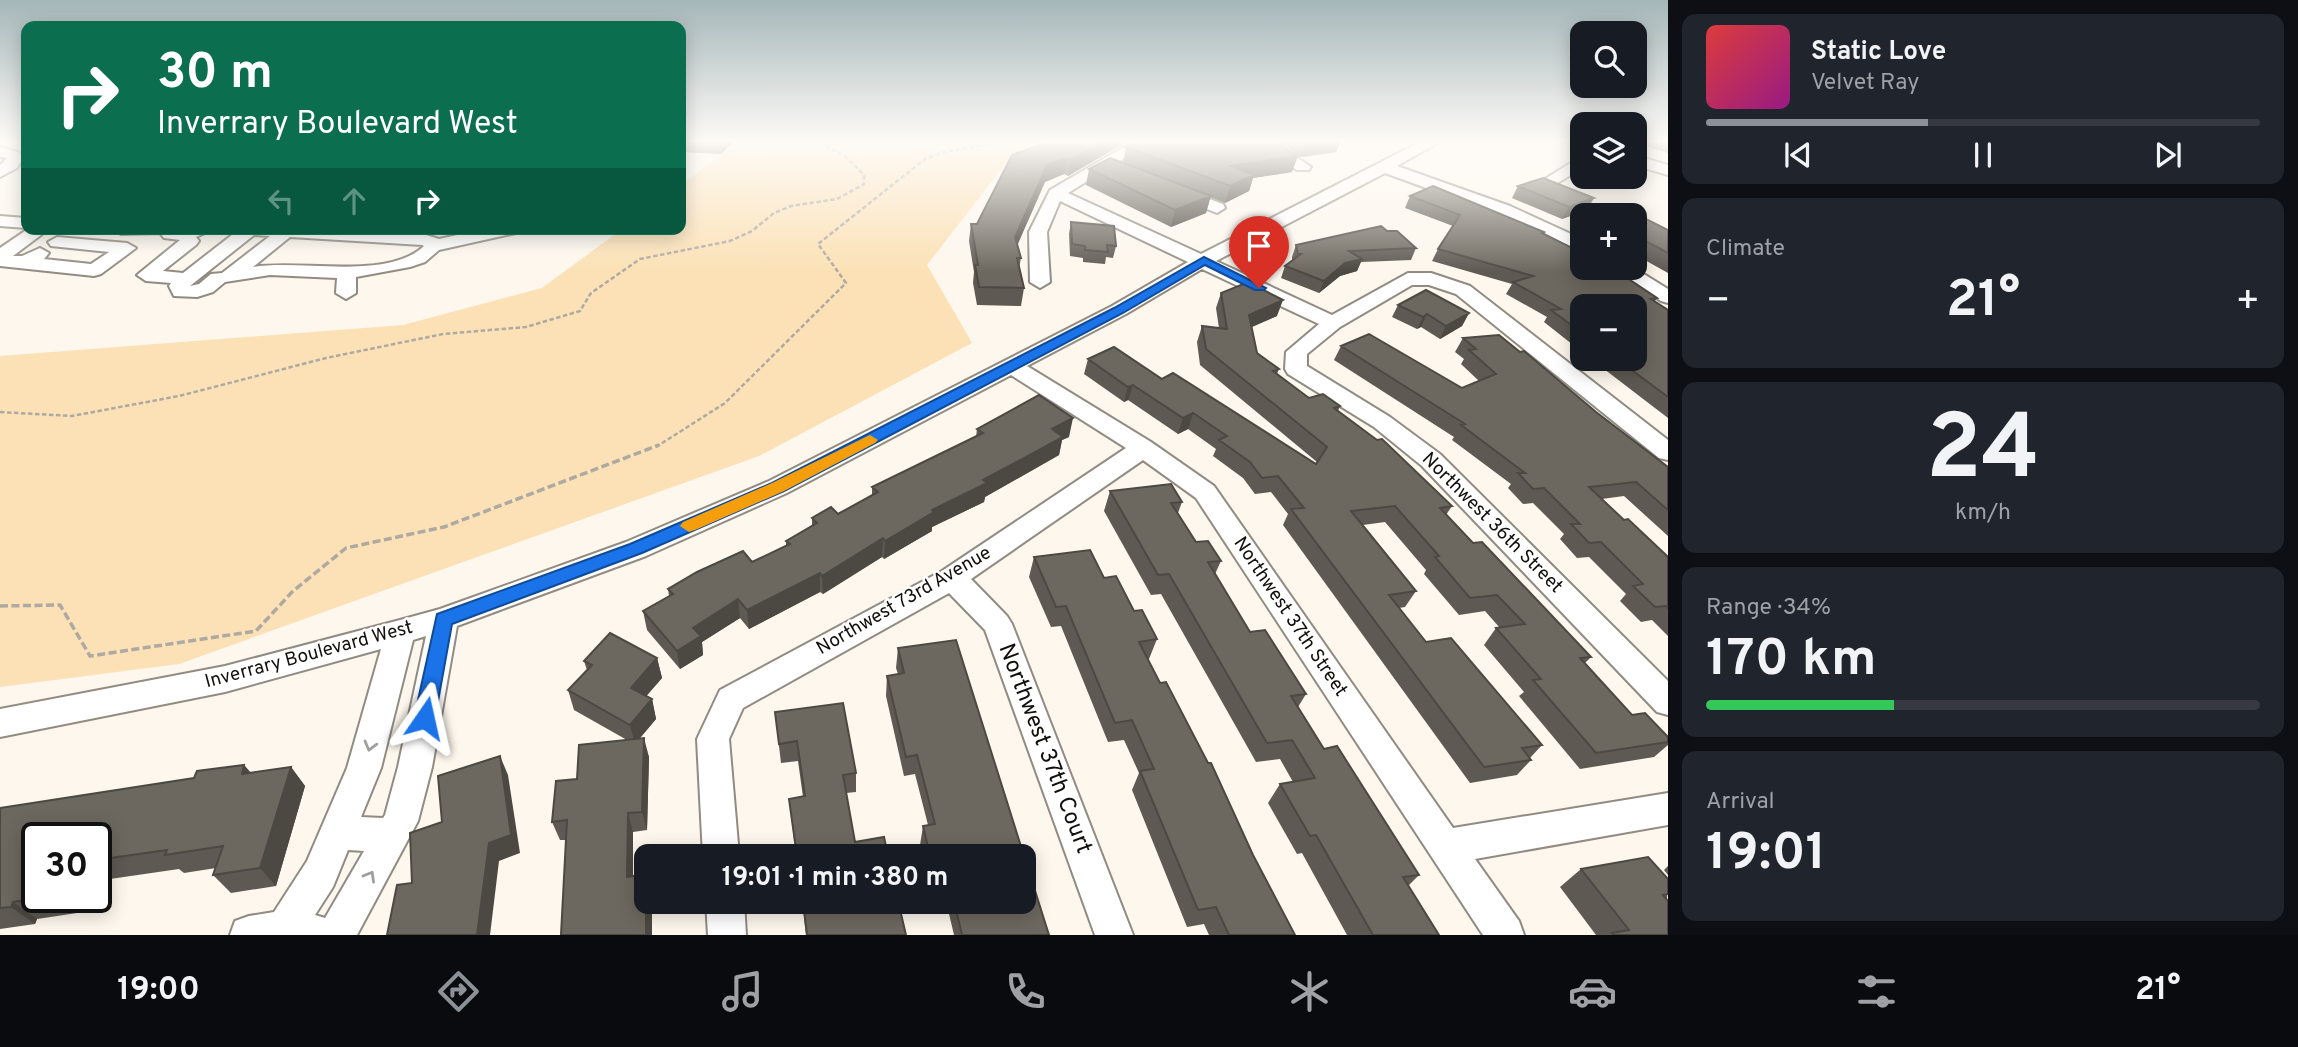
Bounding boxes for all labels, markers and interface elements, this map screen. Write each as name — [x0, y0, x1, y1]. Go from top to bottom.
map controls — [1570, 21, 1647, 371]
button: search — [1570, 21, 1647, 98]
text: Static Love — [1811, 36, 1946, 69]
text: 30 m — [157, 44, 273, 106]
icon: right — [42, 49, 133, 140]
text: Velvet Ray — [1811, 69, 1919, 98]
text: Inverrary Boulevard West — [157, 105, 518, 145]
button: layers — [1570, 112, 1647, 189]
icon: previous — [1779, 136, 1817, 174]
icon: pause — [1964, 136, 2002, 174]
icon: next — [2149, 136, 2187, 174]
icon: left — [262, 182, 300, 220]
icon: ahead — [335, 182, 373, 220]
icon: right — [408, 182, 446, 220]
button: + — [1570, 203, 1647, 280]
pin — [1229, 216, 1289, 288]
icon: arrive — [1240, 227, 1278, 265]
text: Climate — [1706, 235, 1785, 264]
text: 21° — [1946, 269, 2020, 335]
text: − — [1706, 278, 1731, 327]
text: + — [2235, 278, 2260, 327]
button: − — [1570, 294, 1647, 371]
text: 24 — [1926, 396, 2040, 511]
street label: Northwest 36th Street — [1416, 447, 1568, 599]
text: km/h — [1955, 499, 2011, 528]
street label: Northwest 37th Street — [1228, 533, 1352, 701]
street label: Northwest 73rd Avenue — [812, 541, 996, 661]
text: Range · 34% — [1706, 594, 1831, 623]
street label: Inverrary Boulevard West — [202, 616, 416, 694]
text: 170 km — [1706, 628, 1877, 694]
street label: Northwest 37th Court — [991, 640, 1097, 858]
position arrow — [388, 681, 462, 755]
one-way arrow — [364, 739, 378, 751]
text: Arrival — [1706, 788, 1775, 817]
speed limit sign: 30 — [21, 822, 112, 913]
text: 19:01 — [1706, 822, 1826, 888]
text: 19:01 · 1 min · 380 m — [722, 862, 948, 895]
one-way arrow — [362, 870, 375, 883]
icon: directions — [434, 967, 483, 1016]
icon: music — [718, 967, 767, 1016]
icon: phone — [1001, 967, 1050, 1016]
icon: climate — [1285, 967, 1334, 1016]
icon: car — [1568, 967, 1617, 1016]
icon: filters — [1852, 967, 1901, 1016]
text: 19:00 — [117, 971, 200, 1011]
text: 21° — [2135, 971, 2181, 1011]

